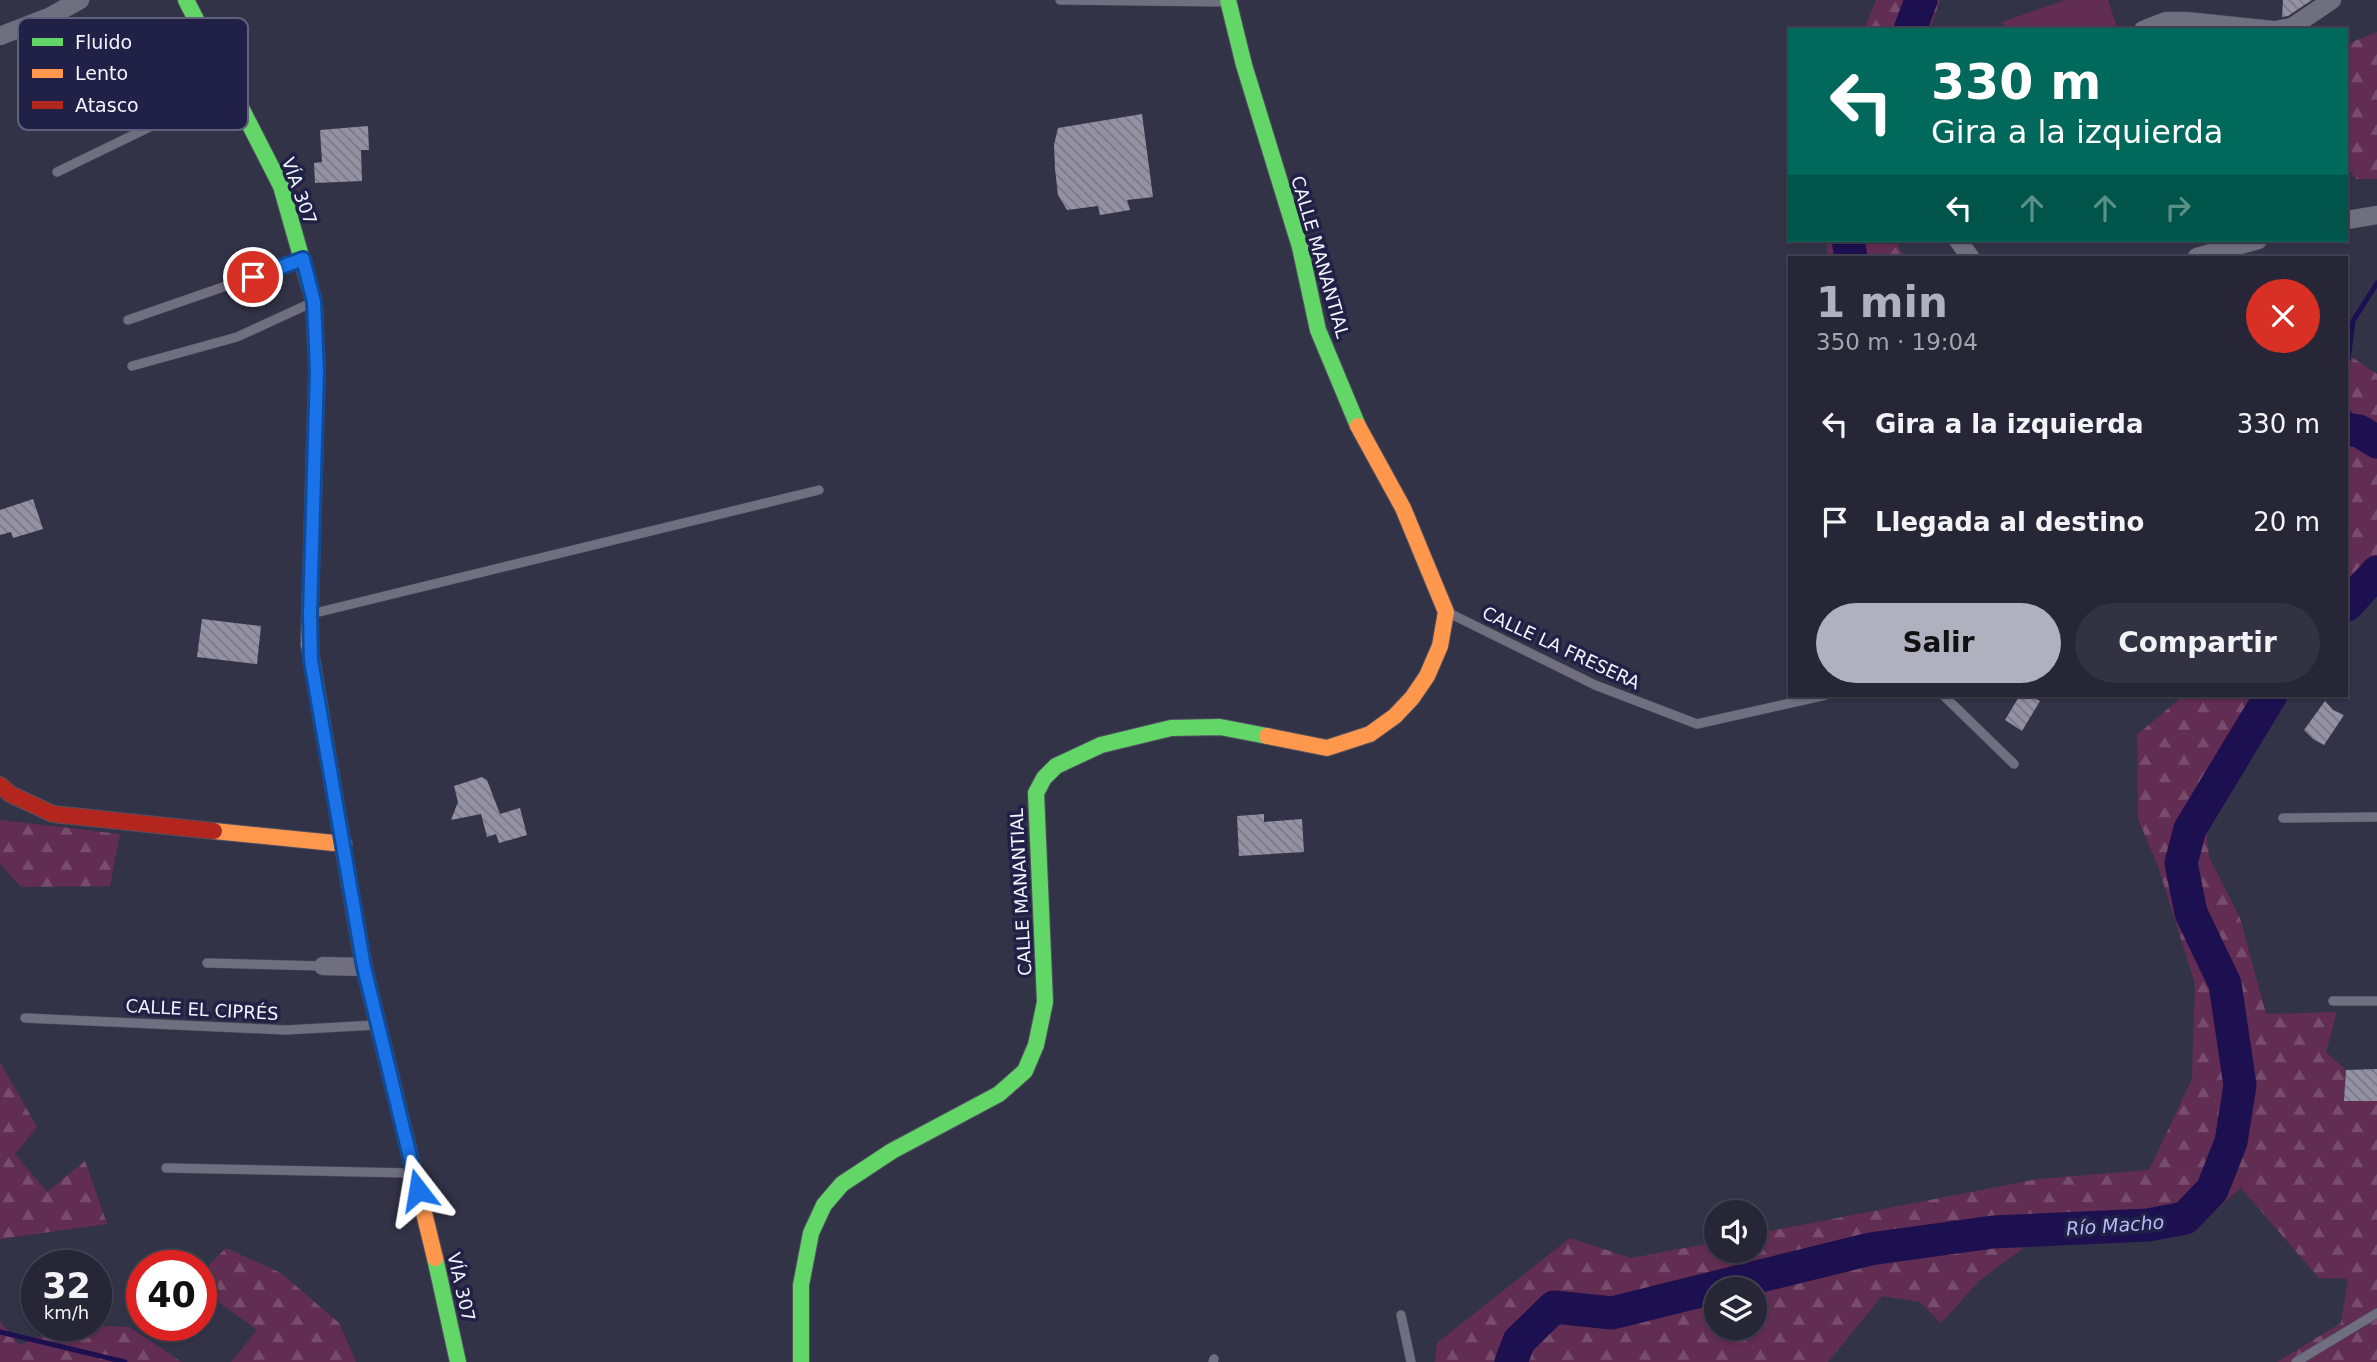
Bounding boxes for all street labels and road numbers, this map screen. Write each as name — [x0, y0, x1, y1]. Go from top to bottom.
street label: VÍA 307 — [278, 154, 321, 227]
street label: CALLE MANANTIAL — [1287, 173, 1354, 340]
street label: CALLE LA FRESERA — [1479, 602, 1644, 694]
street label: CALLE MANANTIAL — [1006, 808, 1035, 976]
street label: CALLE EL CIPRÉS — [125, 995, 279, 1024]
street label: VÍA 307 — [443, 1250, 480, 1323]

